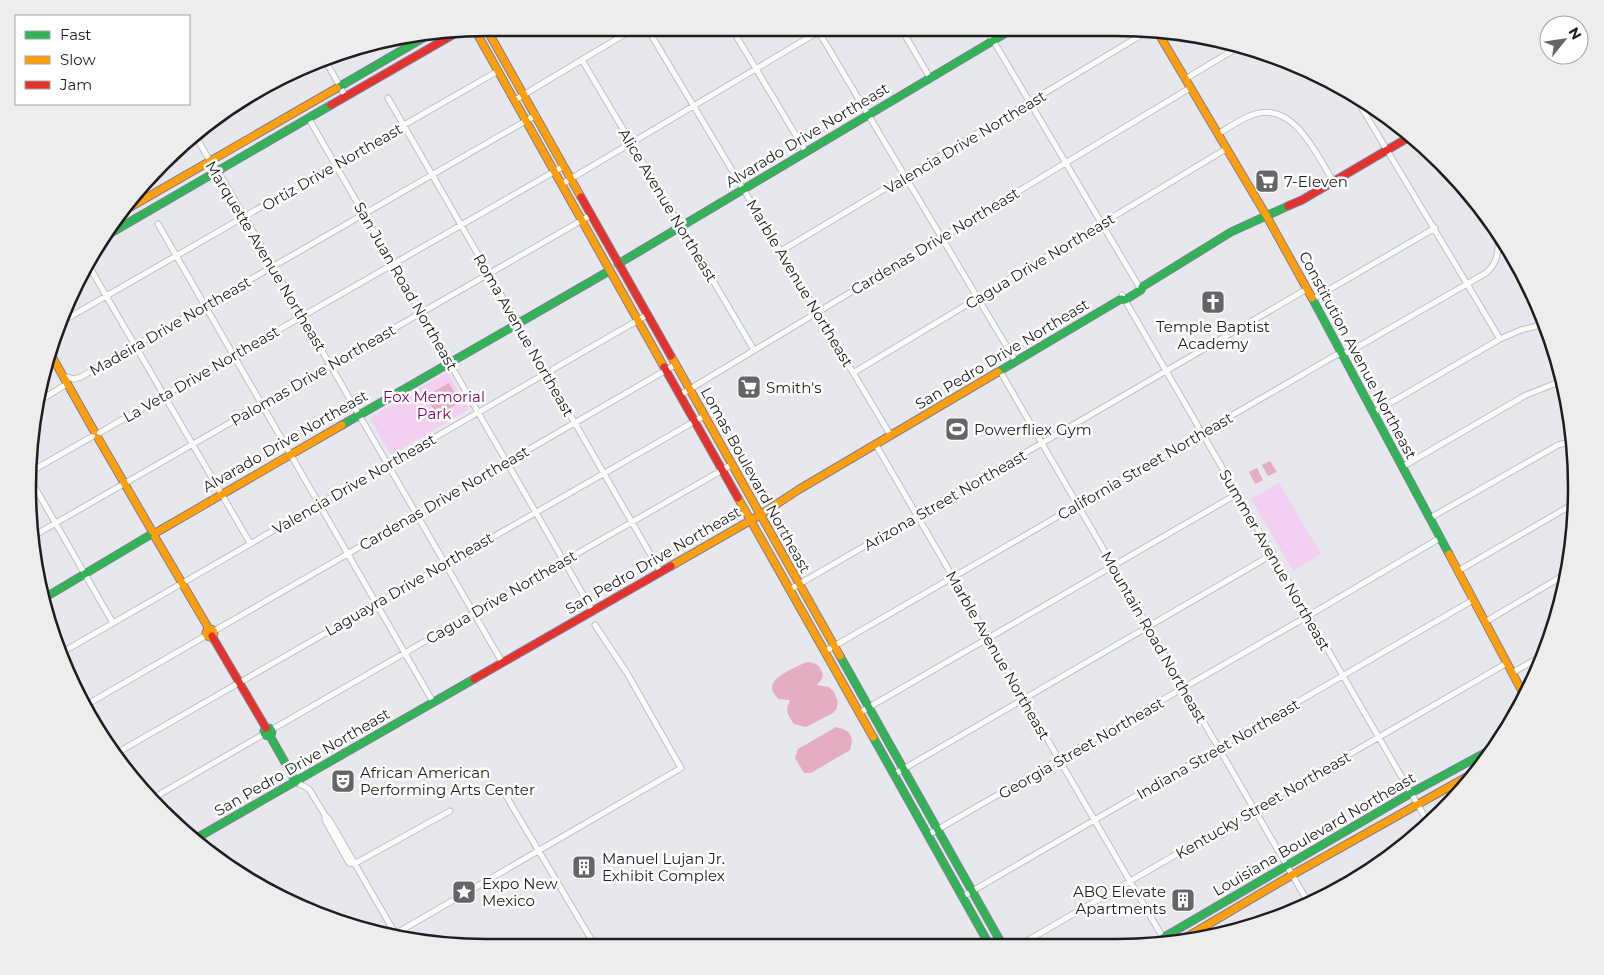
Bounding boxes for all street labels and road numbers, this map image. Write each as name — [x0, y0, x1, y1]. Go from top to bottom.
street label: Alvarado Drive Northeast — [722, 79, 892, 191]
street label: Valencia Drive Northeast — [881, 86, 1049, 198]
street label: Ortiz Drive Northeast — [258, 119, 406, 215]
street label: Alice Avenue Northeast — [615, 125, 721, 285]
street label: Marquette Avenue Northeast — [202, 157, 330, 355]
street label: Cardenas Drive Northeast — [847, 183, 1023, 299]
street label: Marble Avenue Northeast — [742, 196, 858, 370]
street label: San Juan Road Northeast — [350, 199, 462, 373]
street label: Cagua Drive Northeast — [962, 209, 1118, 313]
street label: Constitution Avenue Northeast — [1295, 248, 1421, 462]
street label: Roma Avenue Northeast — [470, 250, 578, 420]
street label: Madeira Drive Northeast — [86, 272, 254, 380]
street label: San Pedro Drive Northeast — [912, 294, 1092, 414]
street label: Palomas Drive Northeast — [227, 320, 399, 430]
street label: La Veta Drive Northeast — [119, 321, 283, 427]
street label: Lomas Boulevard Northeast — [697, 384, 815, 576]
street label: Alvarado Drive Northeast — [199, 386, 371, 496]
street label: California Street Northeast — [1054, 408, 1236, 524]
street label: Valencia Drive Northeast — [269, 429, 439, 539]
street label: Cardenas Drive Northeast — [356, 442, 532, 554]
street label: Arizona Street Northeast — [860, 446, 1030, 554]
street label: Summer Avenue Northeast — [1215, 466, 1335, 654]
street label: San Pedro Drive Northeast — [562, 502, 744, 618]
street label: Laguayra Drive Northeast — [321, 528, 497, 640]
street label: Cagua Drive Northeast — [422, 546, 580, 648]
street label: Mountain Road Northeast — [1097, 548, 1211, 726]
street label: Marble Avenue Northeast — [942, 567, 1054, 743]
street label: Georgia Street Northeast — [995, 693, 1167, 803]
street label: Indiana Street Northeast — [1133, 694, 1303, 804]
street label: San Pedro Drive Northeast — [211, 704, 393, 820]
street label: Kentucky Street Northeast — [1172, 747, 1354, 863]
street label: Louisiana Boulevard Northeast — [1209, 768, 1419, 900]

